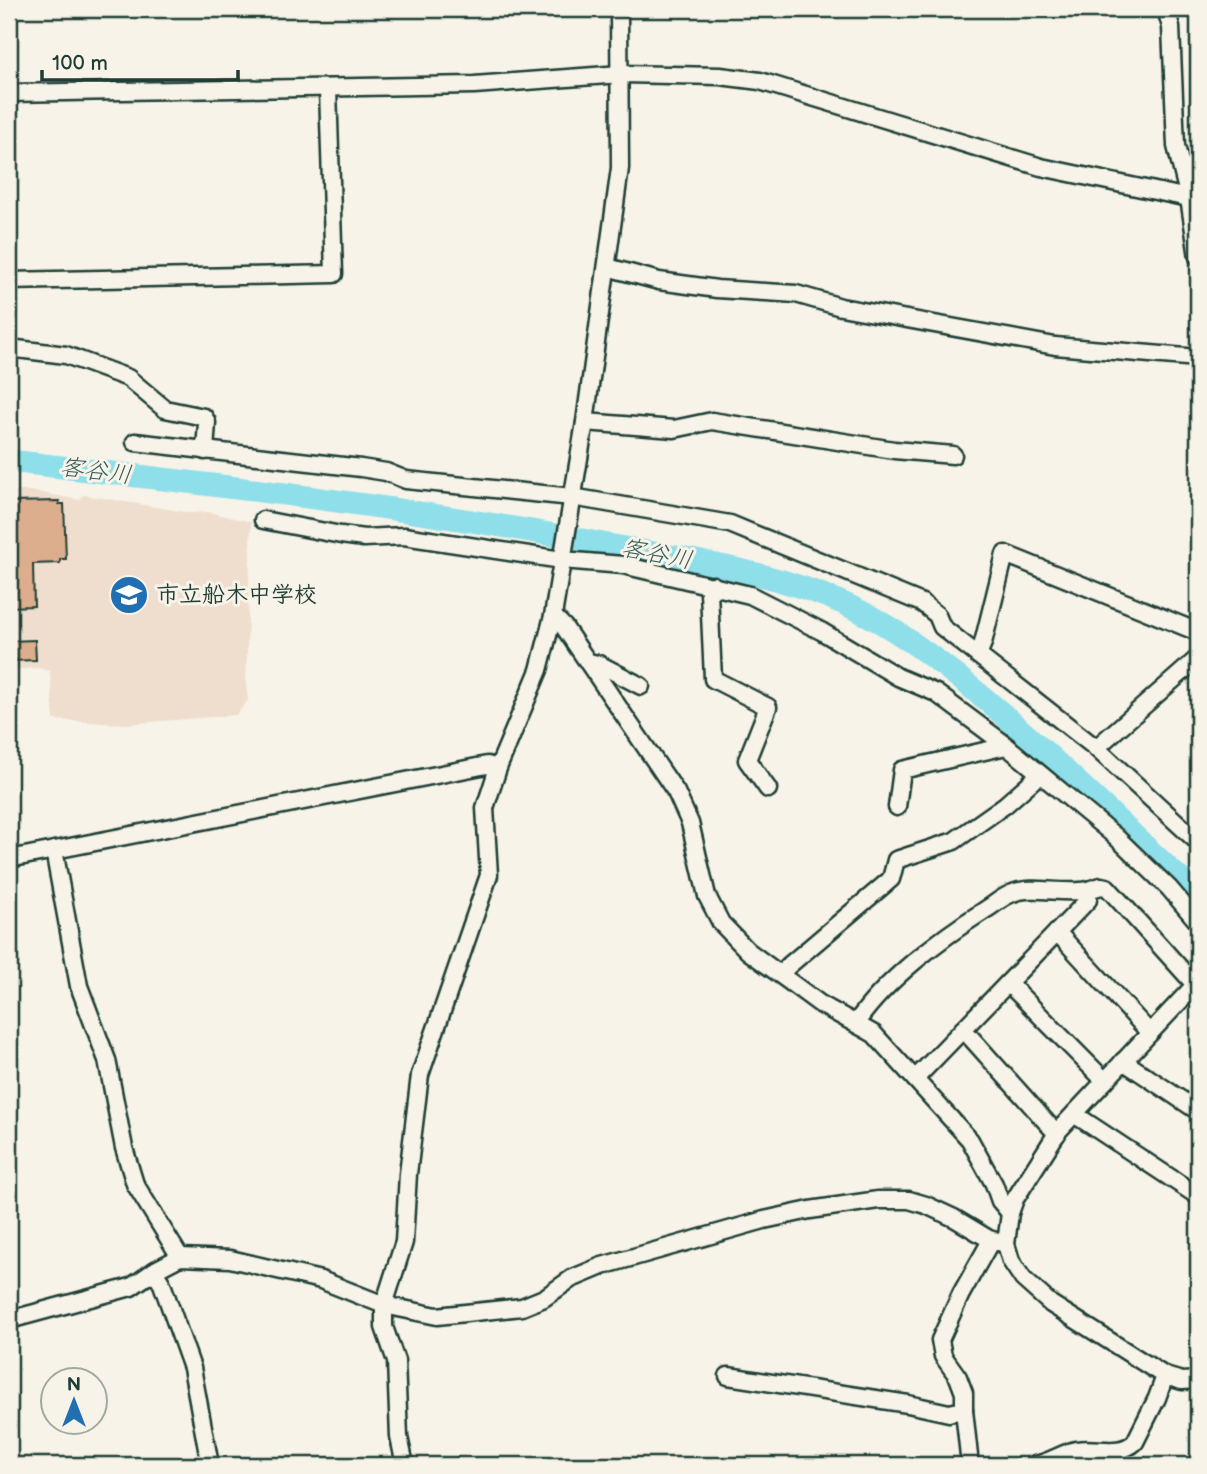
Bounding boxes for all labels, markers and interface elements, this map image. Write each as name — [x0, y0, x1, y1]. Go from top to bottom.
scale bar — [42, 38, 238, 82]
text: 100 m — [52, 51, 108, 76]
water label: 客谷川 — [59, 452, 133, 490]
water label: 客谷川 — [619, 533, 695, 575]
school or university icon: 市立船木中学校 — [108, 574, 150, 616]
place label: 市立船木中学校 — [156, 581, 317, 609]
north arrow — [38, 1366, 108, 1436]
text: N — [67, 1374, 81, 1397]

